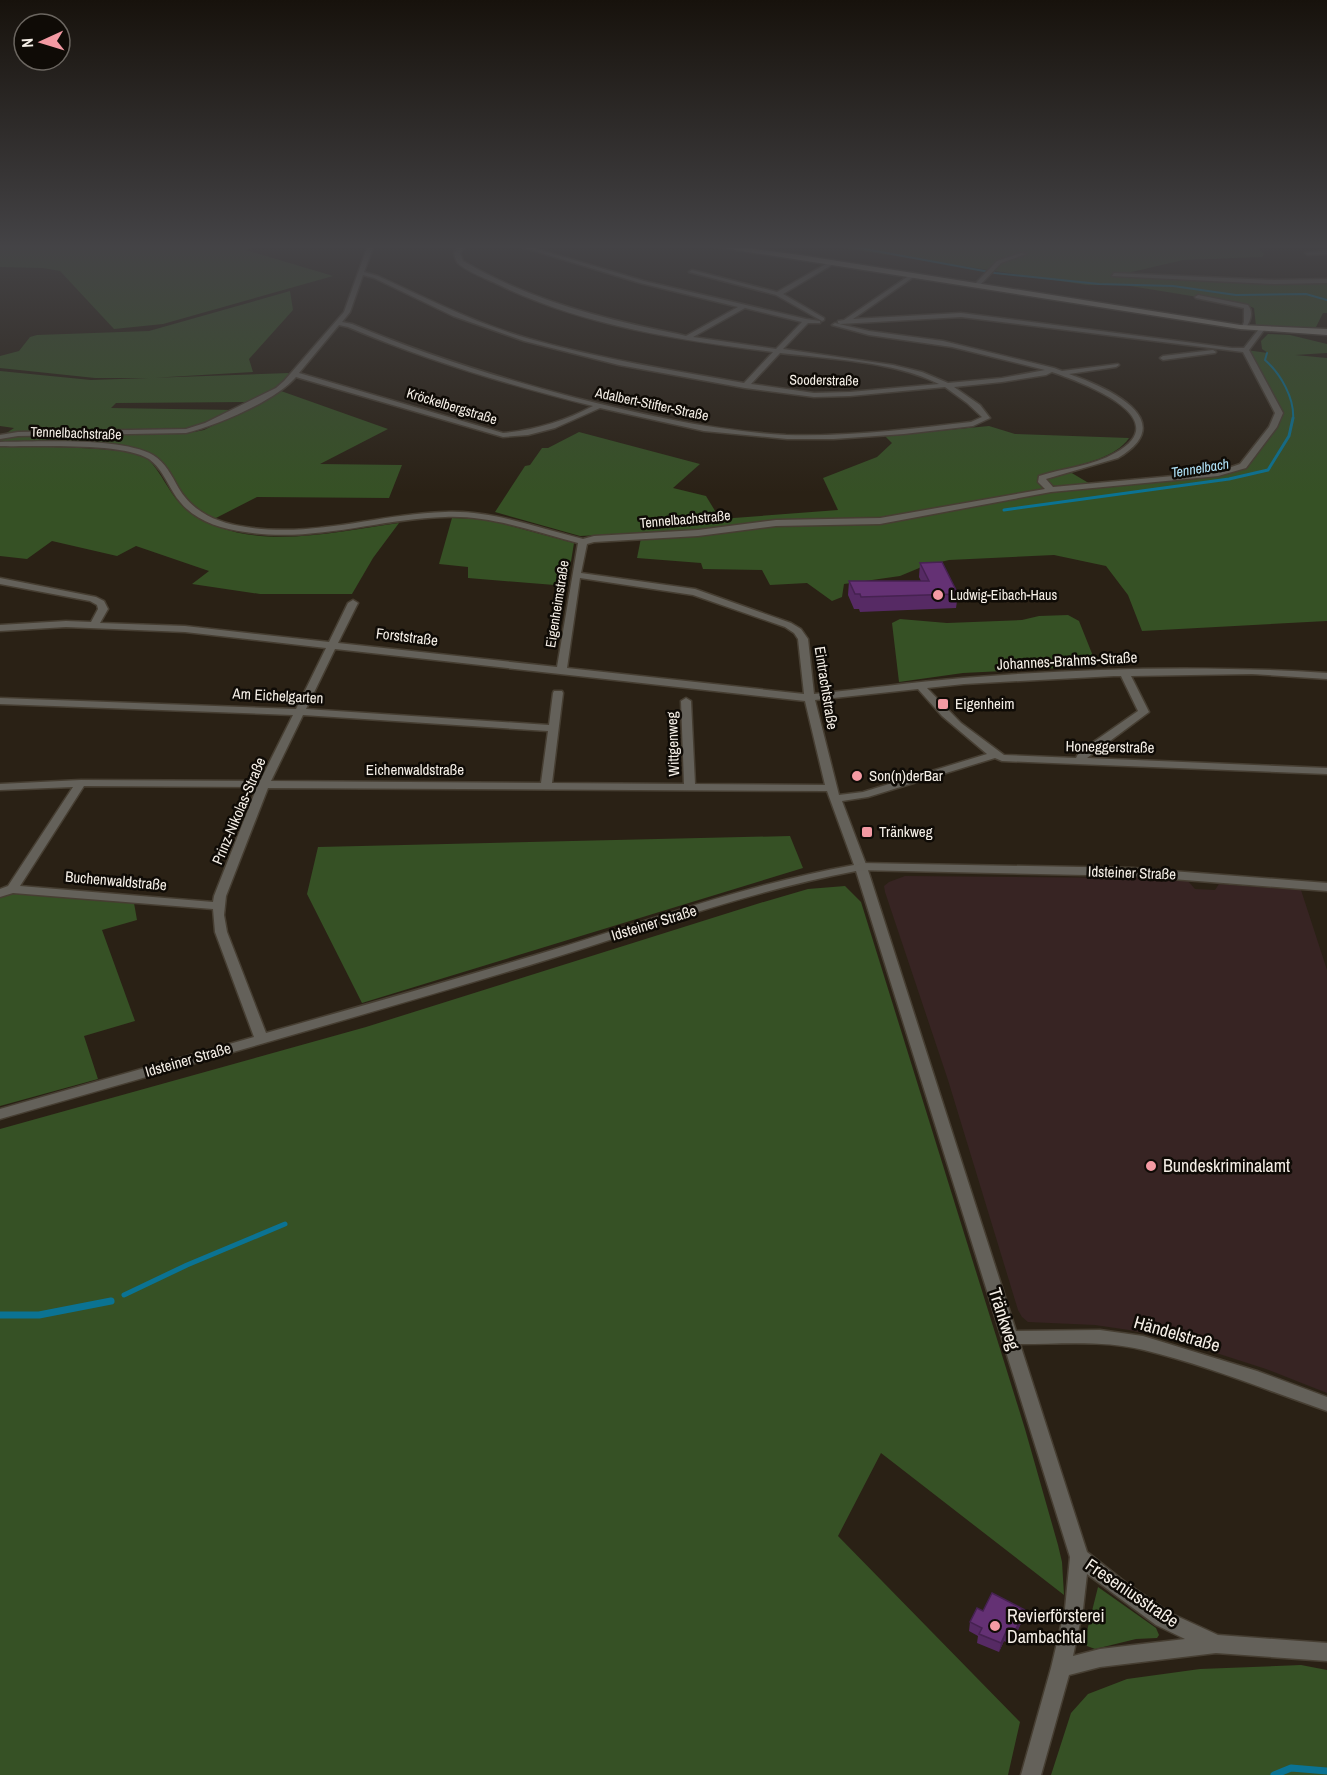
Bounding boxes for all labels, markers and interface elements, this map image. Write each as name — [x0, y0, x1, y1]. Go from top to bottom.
north arrow — [12, 12, 72, 72]
text: N — [16, 38, 38, 49]
street label: Sooderstraße — [789, 370, 859, 390]
street label: Adalbert-Stifter-Straße — [593, 383, 710, 425]
street label: Kröckelbergstraße — [405, 384, 499, 428]
street label: Tennelbachstraße — [30, 422, 122, 444]
water label: Tennelbach — [1170, 455, 1230, 481]
street label: Tennelbachstraße — [639, 506, 731, 532]
street label: Eigenheimstraße — [541, 559, 573, 649]
place label: Ludwig-Eibach-Haus — [950, 586, 1057, 604]
marker: Ludwig-Eibach-Haus — [931, 588, 945, 602]
street label: Forststraße — [375, 622, 439, 651]
street label: Eintrachtstraße — [810, 645, 843, 731]
street label: Johannes-Brahms-Straße — [996, 646, 1138, 675]
street label: Am Eichelgarten — [231, 683, 324, 708]
place label: Eigenheim — [955, 693, 1015, 714]
marker: Eigenheim — [936, 697, 950, 711]
street label: Wittgenweg — [661, 711, 684, 777]
street label: Honeggerstraße — [1065, 735, 1155, 758]
street label: Prinz-Nikolas-Straße — [206, 754, 271, 868]
street label: Eichenwaldstraße — [366, 759, 464, 780]
place label: Son(n)derBar — [869, 765, 943, 786]
marker: Son(n)derBar — [850, 769, 864, 783]
place label: Tränkweg — [879, 821, 933, 842]
marker: Tränkweg — [860, 825, 874, 839]
street label: Idsteiner Straße — [1088, 860, 1177, 885]
street label: Buchenwaldstraße — [64, 866, 168, 895]
street label: Idsteiner Straße — [609, 900, 699, 945]
street label: Idsteiner Straße — [143, 1037, 233, 1082]
place label: Bundeskriminalamt — [1163, 1153, 1290, 1178]
marker: Bundeskriminalamt — [1144, 1159, 1158, 1173]
street label: Tränkweg — [983, 1284, 1027, 1354]
street label: Händelstraße — [1131, 1309, 1223, 1358]
street label: Freseniusstraße — [1081, 1552, 1184, 1633]
place label: Revierförsterei Dambachtal — [1007, 1603, 1105, 1649]
marker: Revierförsterei Dambachtal — [988, 1619, 1002, 1633]

